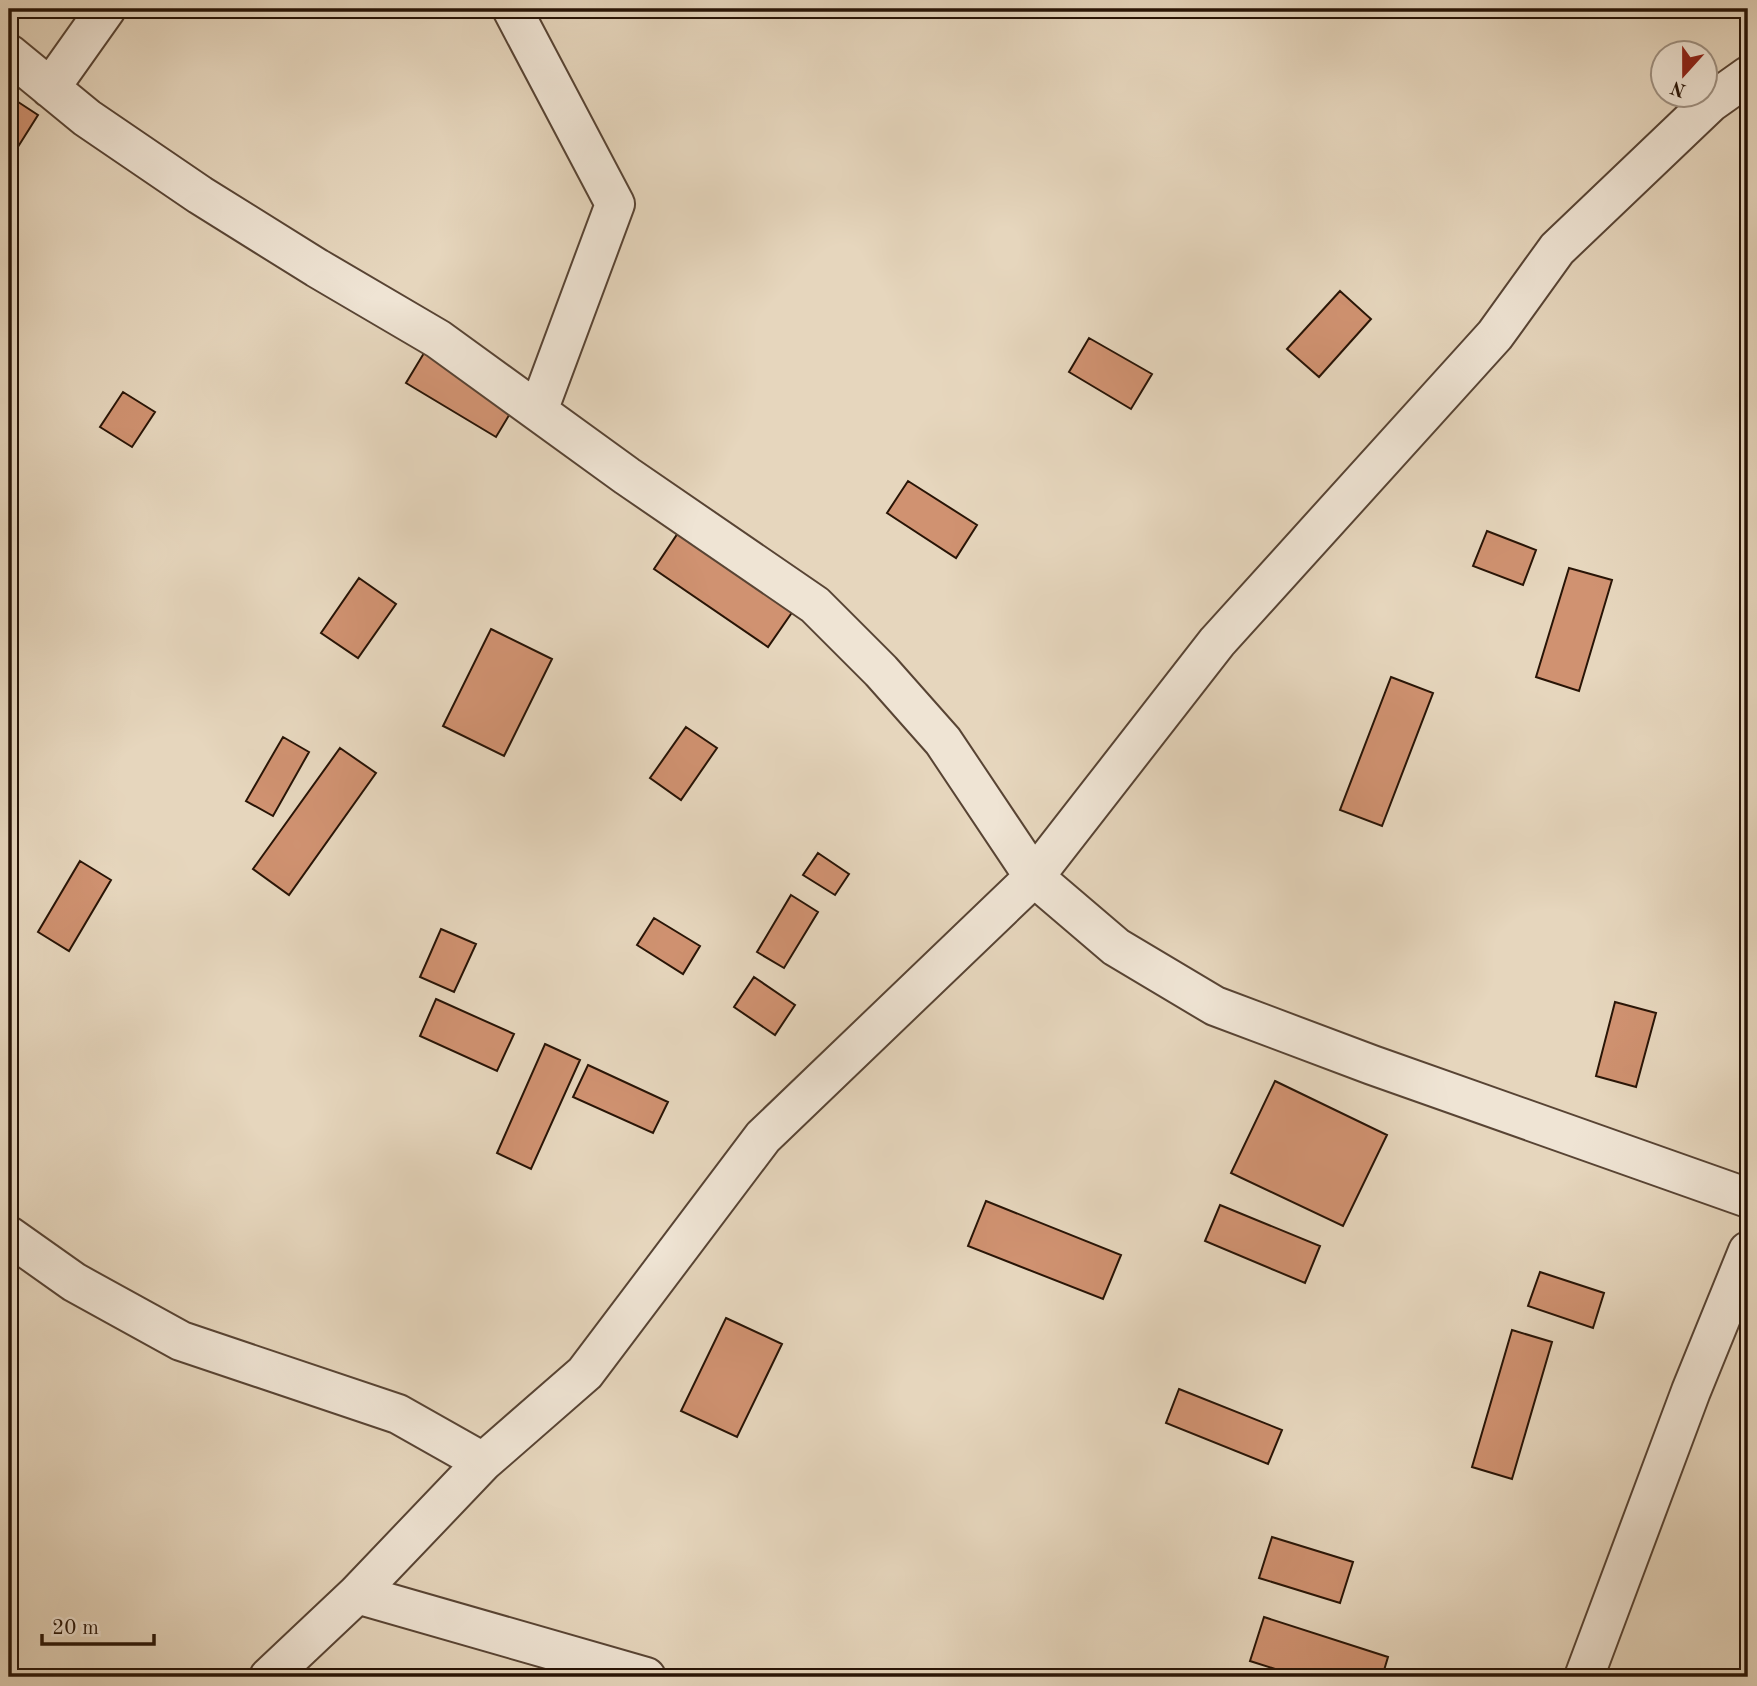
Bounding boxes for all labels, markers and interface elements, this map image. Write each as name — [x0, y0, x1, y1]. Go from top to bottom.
north arrow — [1648, 38, 1718, 108]
text: N — [1668, 76, 1689, 99]
scale bar — [42, 1602, 154, 1646]
text: 20 m — [52, 1618, 99, 1639]

